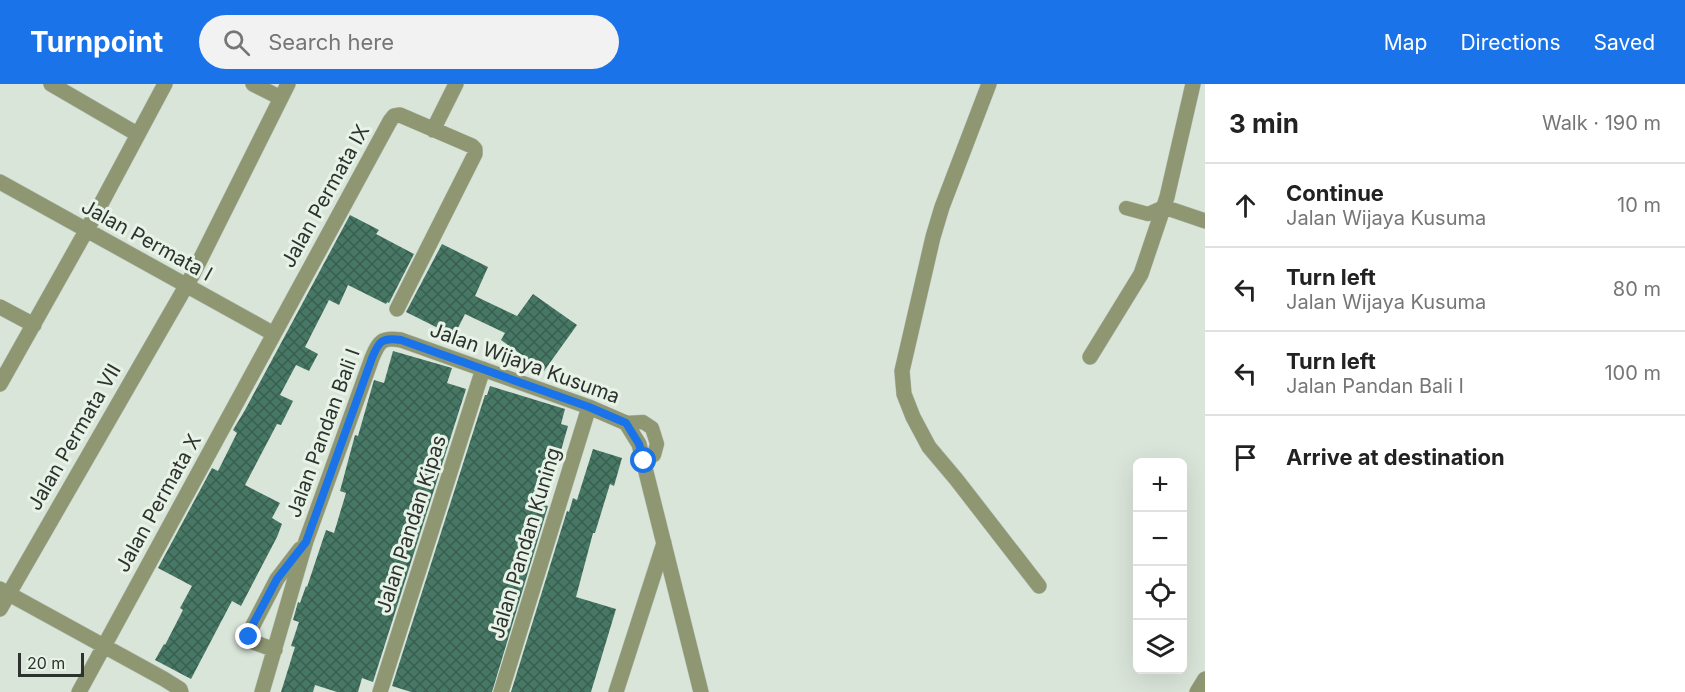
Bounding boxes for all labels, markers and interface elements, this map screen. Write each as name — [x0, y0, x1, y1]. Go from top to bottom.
search box — [199, 15, 619, 69]
text: Turnpoint — [30, 25, 163, 59]
icon: search — [220, 26, 253, 59]
text: Search here — [268, 29, 394, 55]
text: Map — [1384, 30, 1427, 55]
text: Directions — [1460, 30, 1561, 55]
text: Saved — [1594, 30, 1655, 55]
text: 3 min — [1229, 108, 1299, 139]
text: Walk · 190 m — [1542, 111, 1661, 135]
street label: Jalan Permata IX — [276, 120, 374, 272]
text: Continue — [1286, 180, 1384, 206]
icon: ahead — [1229, 189, 1262, 222]
text: 10 m — [1617, 193, 1661, 217]
street label: Jalan Permata I — [77, 194, 217, 286]
text: Jalan Wijaya Kusuma — [1286, 206, 1486, 230]
text: Turn left — [1286, 264, 1376, 290]
icon: left — [1229, 273, 1262, 306]
text: 80 m — [1613, 277, 1661, 301]
text: Jalan Wijaya Kusuma — [1286, 290, 1486, 314]
street label: Jalan Wijaya Kusuma — [427, 317, 623, 409]
street label: Jalan Pandan Bali I — [281, 345, 365, 521]
text: Turn left — [1286, 348, 1376, 374]
icon: left — [1229, 357, 1262, 390]
street label: Jalan Permata VII — [22, 359, 126, 515]
text: 100 m — [1604, 361, 1661, 385]
text: Jalan Pandan Bali I — [1286, 374, 1464, 398]
street label: Jalan Permata X — [110, 429, 206, 576]
street label: Jalan Pandan Kipas — [371, 432, 451, 616]
icon: arrive — [1229, 441, 1262, 474]
text: Arrive at destination — [1286, 444, 1505, 470]
street label: Jalan Pandan Kuning — [485, 445, 565, 641]
route start — [630, 447, 656, 473]
map controls — [1133, 458, 1187, 674]
button: + — [1133, 458, 1187, 512]
button: − — [1133, 512, 1187, 566]
button: locate — [1133, 566, 1187, 620]
button: layers — [1133, 620, 1187, 674]
route end — [235, 623, 261, 649]
scale bar — [18, 650, 84, 678]
text: 20 m — [27, 653, 65, 673]

